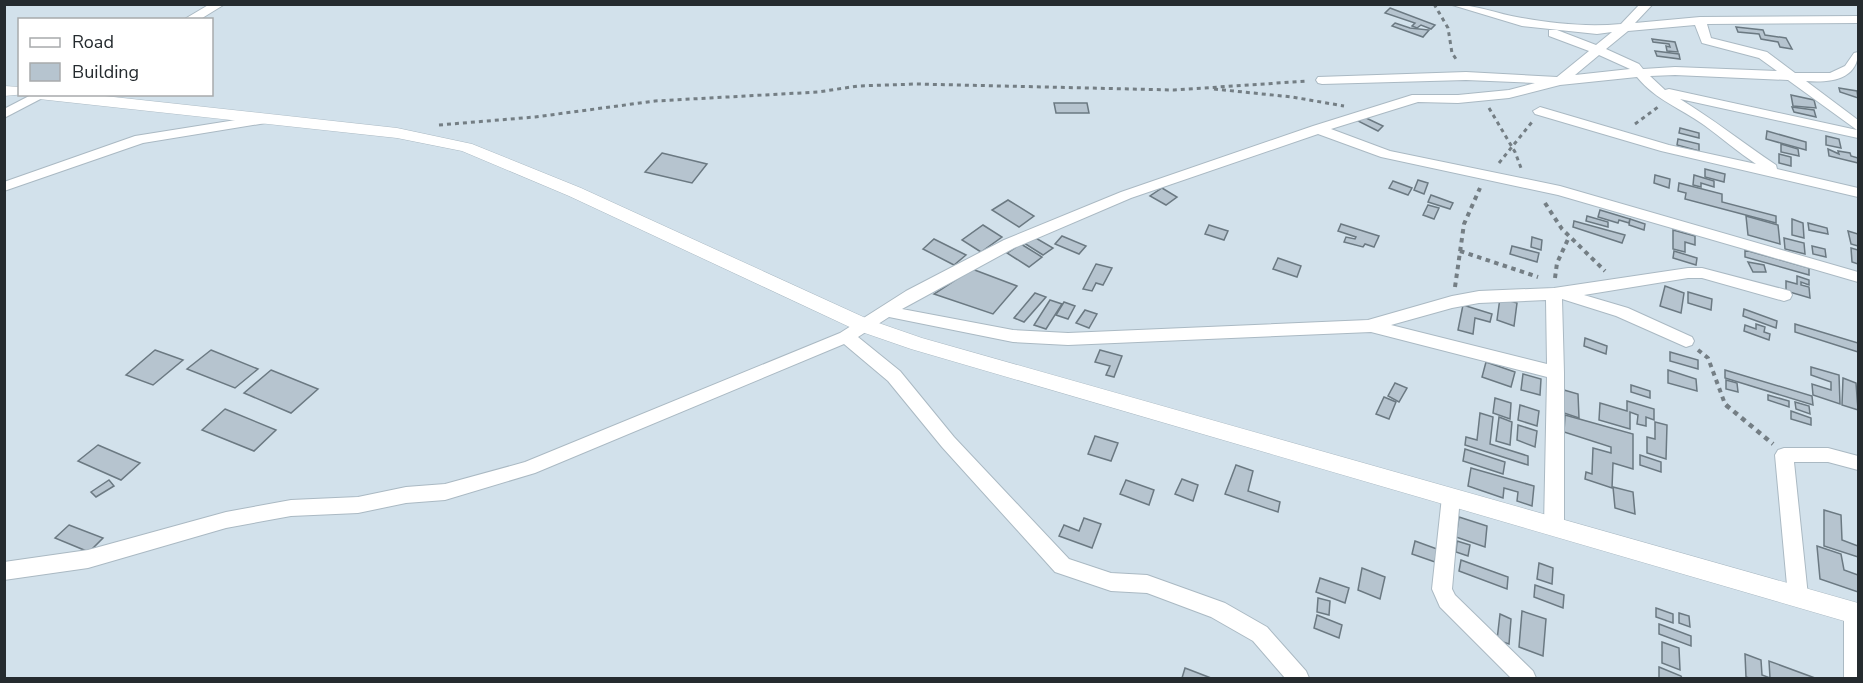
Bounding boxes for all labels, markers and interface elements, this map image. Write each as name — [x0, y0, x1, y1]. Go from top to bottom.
legend — [18, 18, 213, 96]
text: Road — [72, 30, 114, 54]
text: Building — [72, 60, 139, 84]

